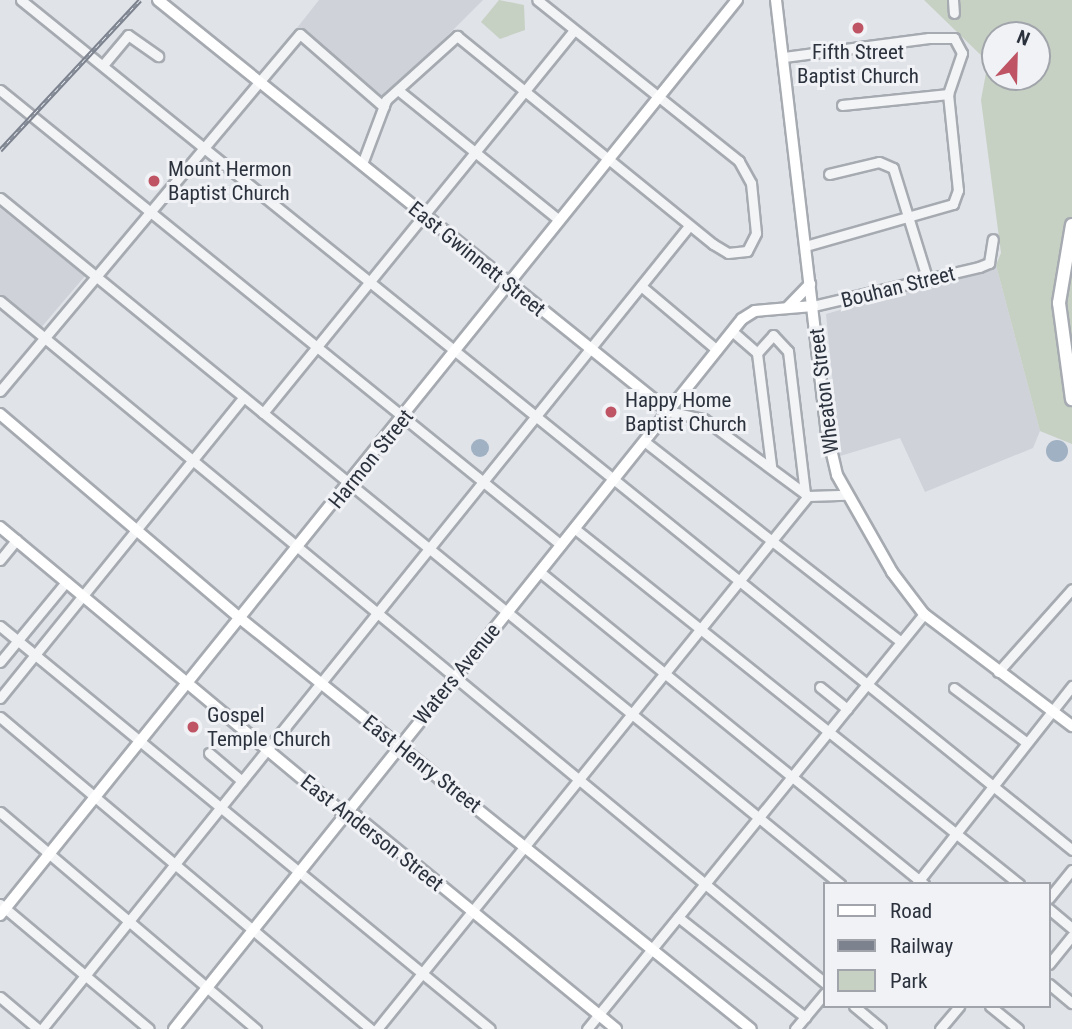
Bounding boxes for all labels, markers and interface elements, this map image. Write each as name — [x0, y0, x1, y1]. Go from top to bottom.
marker: Fifth Street Baptist Church — [850, 20, 866, 36]
north arrow — [981, 21, 1051, 91]
text: N — [1014, 25, 1033, 51]
place label: Fifth Street Baptist Church — [797, 39, 919, 89]
place label: Mount Hermon Baptist Church — [168, 156, 292, 206]
marker: Mount Hermon Baptist Church — [146, 173, 162, 189]
street label: East Gwinnett Street — [404, 196, 550, 322]
street label: Bouhan Street — [838, 261, 958, 313]
street label: Wheaton Street — [804, 327, 844, 455]
place label: Happy Home Baptist Church — [625, 387, 747, 437]
street label: Harmon Street — [323, 404, 419, 514]
marker: Happy Home Baptist Church — [603, 404, 619, 420]
street label: Waters Avenue — [408, 618, 506, 730]
place label: Gospel Temple Church — [207, 702, 331, 752]
street label: East Henry Street — [358, 710, 486, 818]
marker: Gospel Temple Church — [185, 719, 201, 735]
street label: East Anderson Street — [296, 769, 448, 897]
legend — [824, 882, 1051, 1008]
text: Road — [890, 899, 932, 923]
text: Railway — [890, 934, 953, 958]
text: Park — [890, 969, 927, 993]

